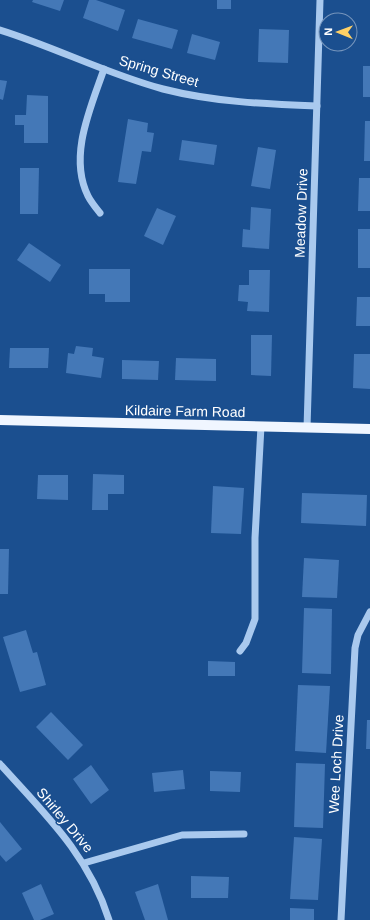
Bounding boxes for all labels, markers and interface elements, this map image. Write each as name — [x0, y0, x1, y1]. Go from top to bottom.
north arrow — [318, 12, 358, 52]
text: N — [322, 28, 334, 36]
street label: Spring Street — [118, 52, 201, 90]
street label: Meadow Drive — [291, 168, 311, 258]
street label: Kildaire Farm Road — [125, 402, 245, 420]
street label: Wee Loch Drive — [325, 714, 347, 814]
street label: Shirley Drive — [33, 784, 97, 856]

